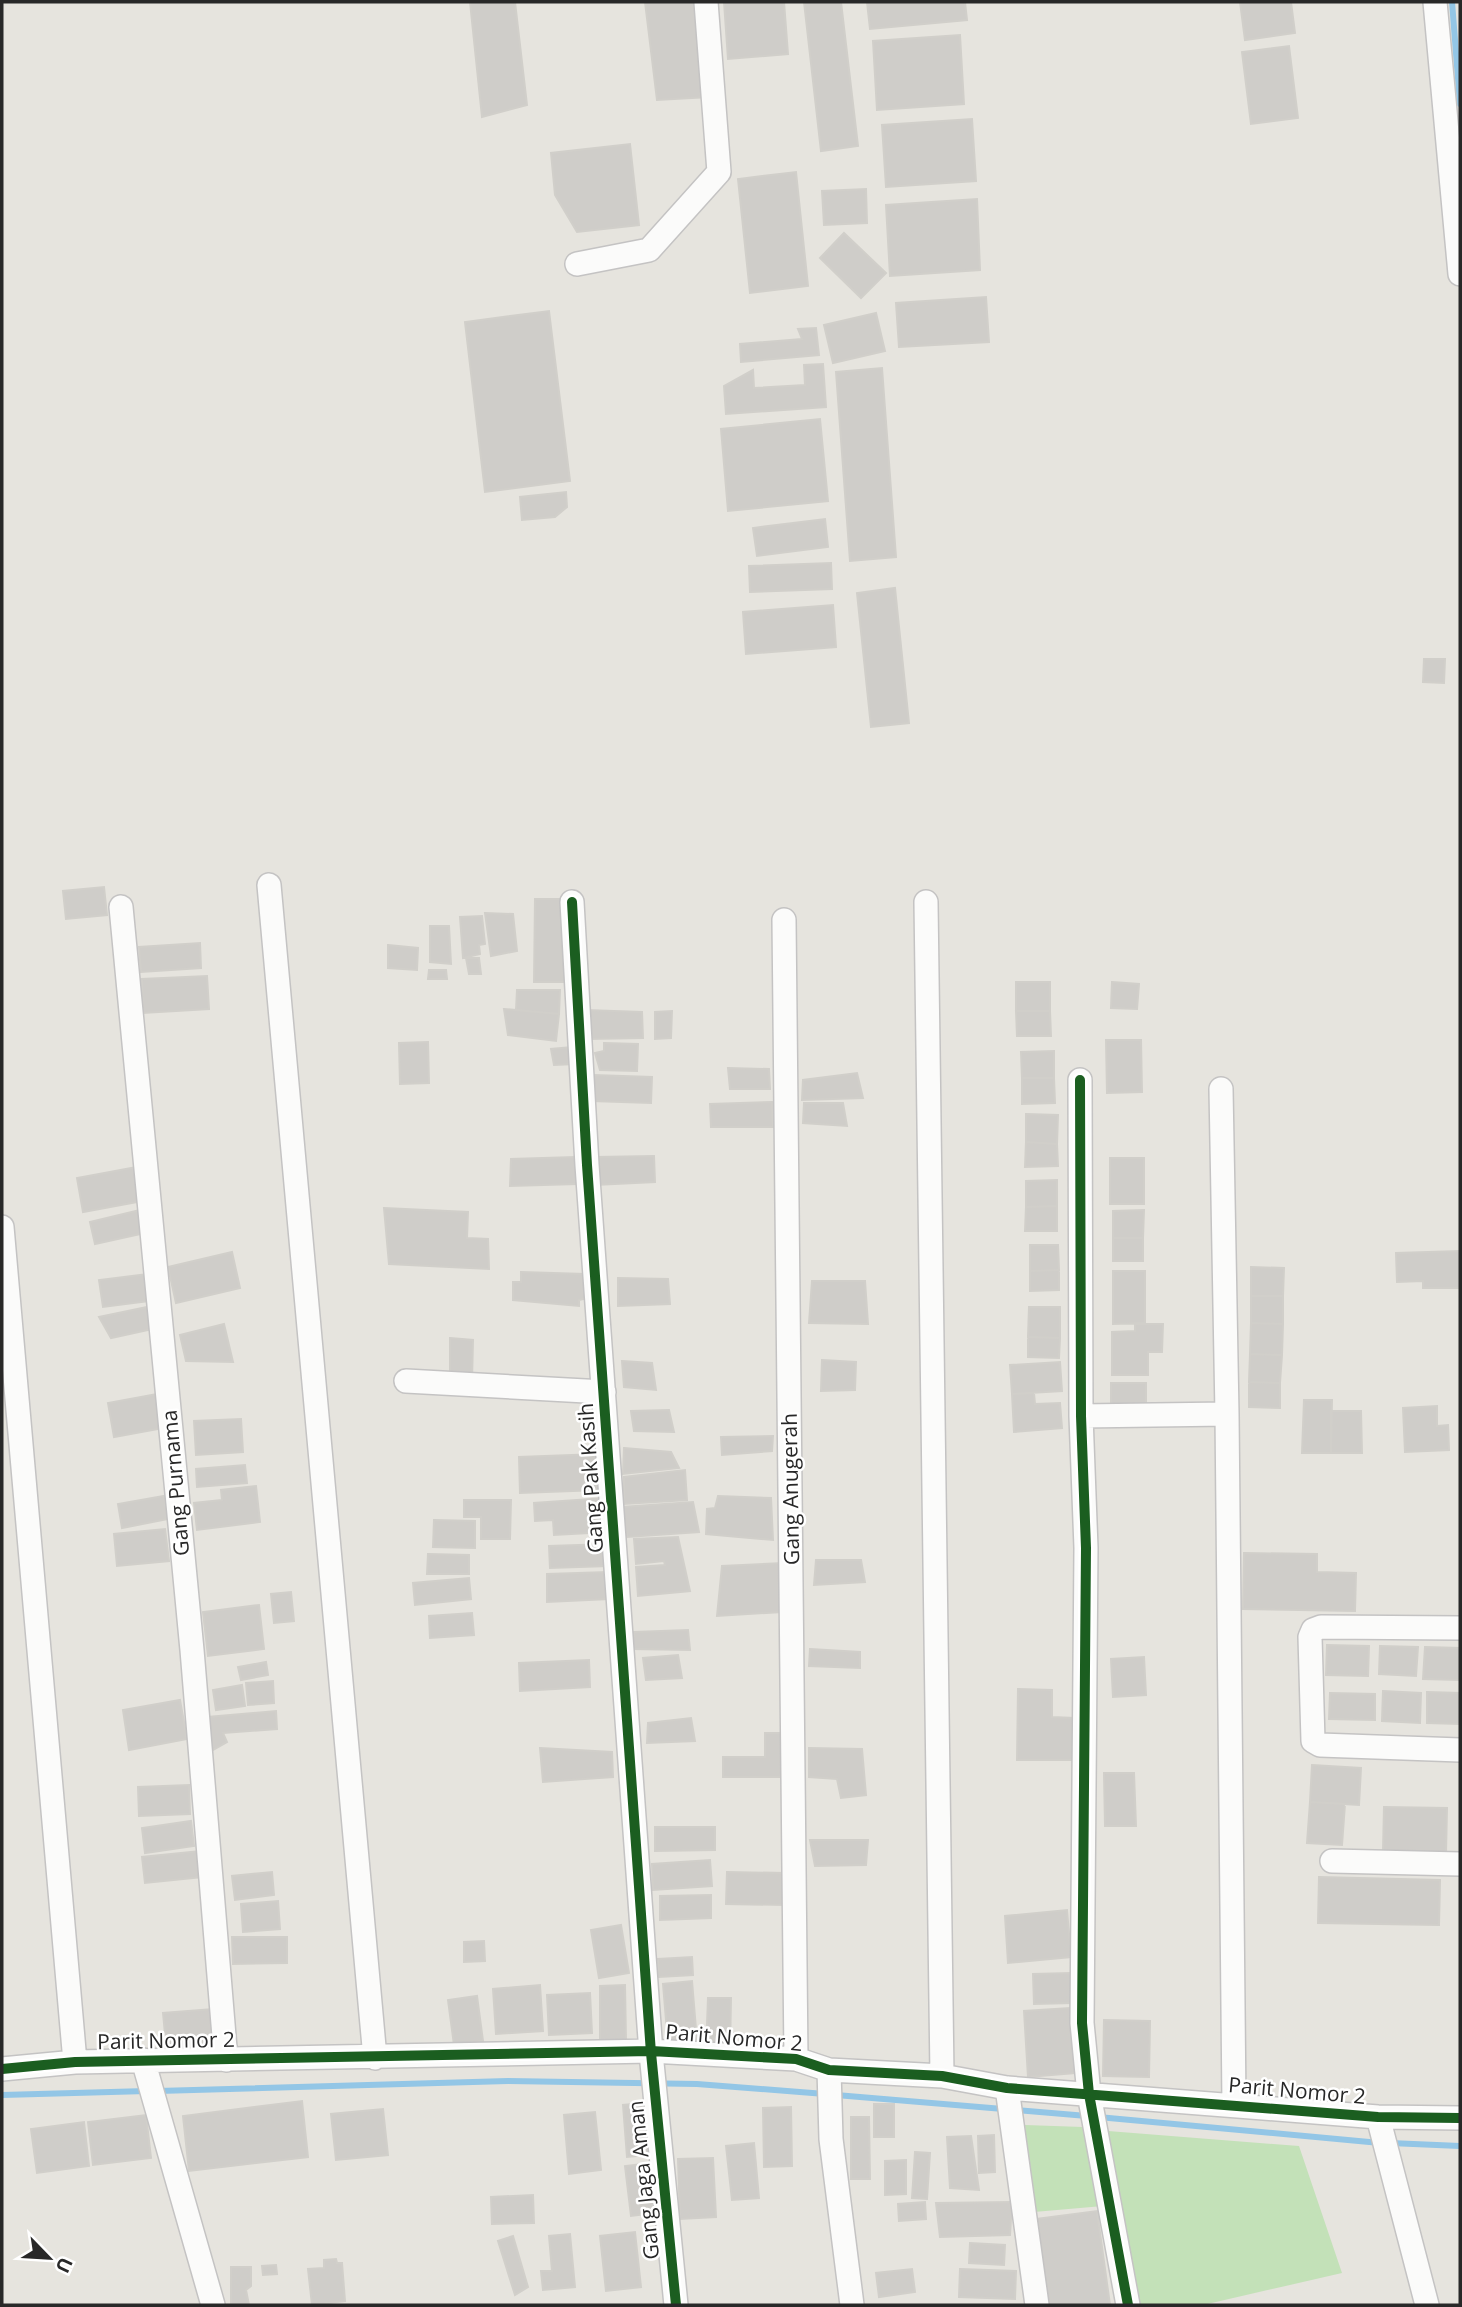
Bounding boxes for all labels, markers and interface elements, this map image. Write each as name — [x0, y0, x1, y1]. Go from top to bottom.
street label: Gang Pak Kasih — [571, 1402, 609, 1554]
street label: Gang Purnama — [155, 1409, 195, 1557]
street label: Gang Anugerah — [775, 1413, 805, 1565]
street label: Parit Nomor 2 — [664, 2017, 804, 2057]
street label: Parit Nomor 2 — [97, 2025, 235, 2055]
street label: Parit Nomor 2 — [1227, 2070, 1367, 2110]
street label: Gang Jaga Aman — [621, 2099, 665, 2261]
north arrow — [14, 2223, 84, 2293]
text: U — [50, 2253, 79, 2277]

